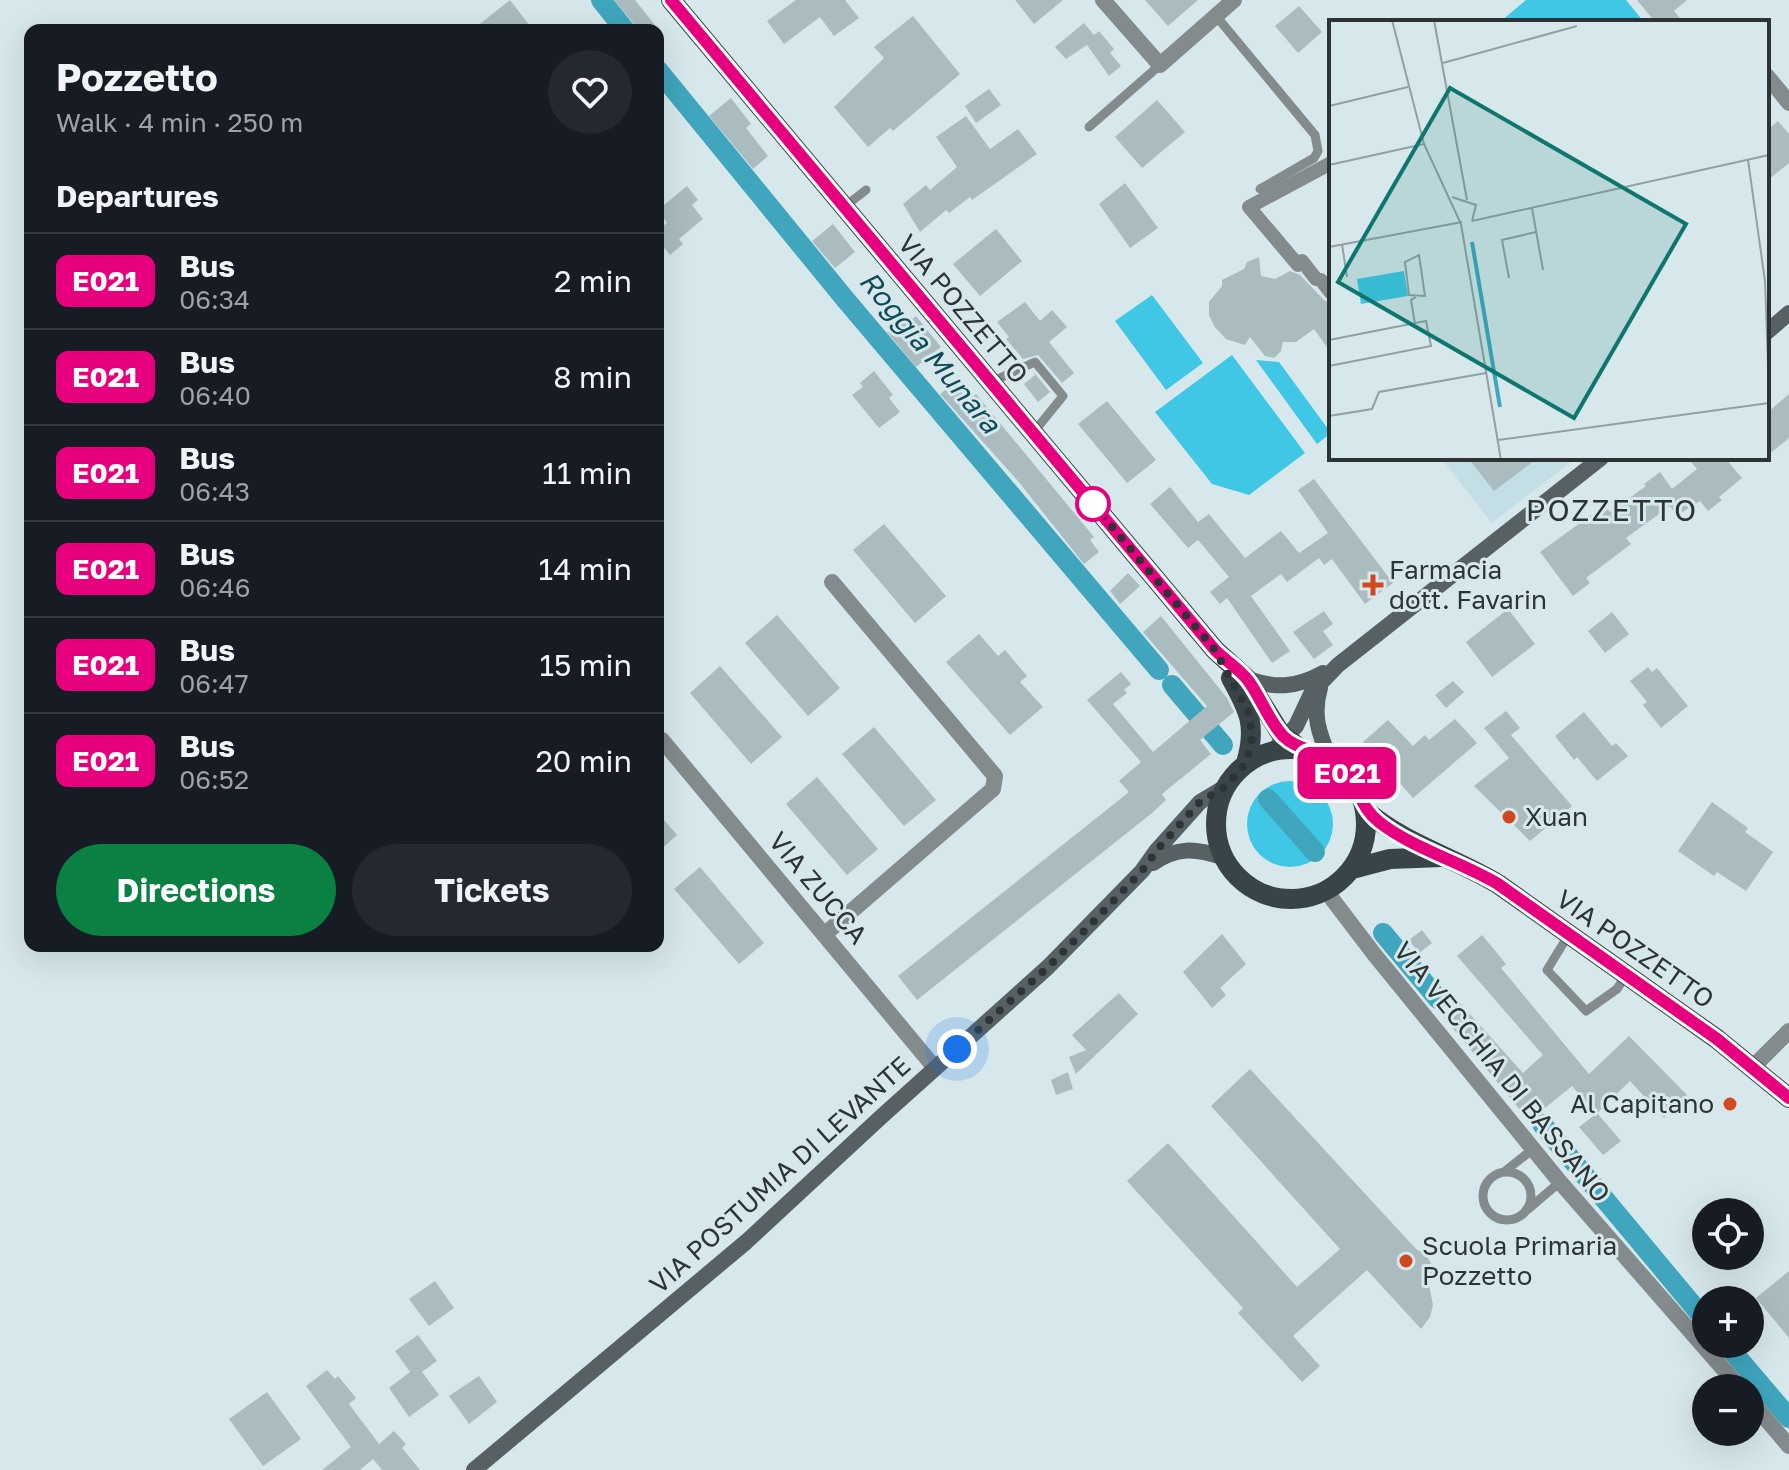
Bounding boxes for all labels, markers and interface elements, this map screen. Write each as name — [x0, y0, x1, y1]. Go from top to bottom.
inset map — [1329, 20, 1769, 460]
button: heart — [548, 50, 632, 134]
text: Pozzetto — [56, 54, 218, 99]
text: Walk · 4 min · 250 m — [56, 107, 303, 138]
text: Departures — [56, 178, 219, 214]
street label: VIA POZZETTO — [892, 228, 1035, 390]
text: Bus — [179, 248, 235, 284]
text: 2 min — [554, 263, 632, 299]
text: E021 — [72, 264, 139, 297]
water label: Roggia Munara — [853, 264, 1008, 440]
text: 06:34 — [179, 284, 250, 315]
text: Bus — [179, 344, 235, 380]
text: 8 min — [553, 359, 632, 395]
text: E021 — [72, 360, 139, 393]
text: 06:40 — [179, 380, 251, 411]
text: Bus — [179, 440, 235, 476]
text: 11 min — [542, 455, 632, 491]
text: E021 — [72, 456, 139, 489]
text: 06:43 — [179, 476, 250, 507]
unlabelled marker — [1076, 487, 1110, 521]
district label: POZZETTO — [1526, 492, 1698, 528]
text: Bus — [179, 536, 235, 572]
text: 14 min — [539, 551, 632, 587]
text: E021 — [72, 552, 139, 585]
place label: Farmacia dott. Favarin — [1389, 554, 1547, 615]
text: 06:46 — [179, 572, 250, 603]
marker: Farmacia dott. Favarin — [1364, 576, 1382, 594]
text: Bus — [179, 632, 235, 668]
text: 15 min — [540, 647, 632, 683]
text: E021 — [72, 648, 139, 681]
text: 06:47 — [179, 668, 248, 699]
text: Bus — [179, 728, 235, 764]
text: 20 min — [535, 743, 632, 779]
text: E021 — [72, 744, 139, 777]
line badge: E021 — [1291, 747, 1403, 799]
text: E021 — [1313, 756, 1381, 789]
text: 06:52 — [179, 764, 249, 795]
place label: Xuan — [1525, 801, 1588, 832]
marker: Xuan — [1500, 808, 1518, 826]
street label: VIA ZUCCA — [763, 825, 874, 950]
button: Directions — [56, 844, 336, 936]
button: Tickets — [352, 844, 632, 936]
street label: VIA POZZETTO — [1551, 883, 1720, 1014]
street label: VIA VECCHIA DI BASSANO — [1388, 935, 1617, 1208]
your location — [937, 1029, 977, 1069]
street label: VIA POSTUMIA DI LEVANTE — [643, 1049, 916, 1300]
place label: Al Capitano — [1570, 1088, 1714, 1119]
marker: Al Capitano — [1721, 1095, 1739, 1113]
map controls — [1692, 1198, 1764, 1446]
button: locate — [1692, 1198, 1764, 1270]
place label: Scuola Primaria Pozzetto — [1422, 1230, 1617, 1291]
marker: Scuola Primaria Pozzetto — [1397, 1252, 1415, 1270]
button: + — [1692, 1286, 1764, 1358]
button: − — [1692, 1374, 1764, 1446]

